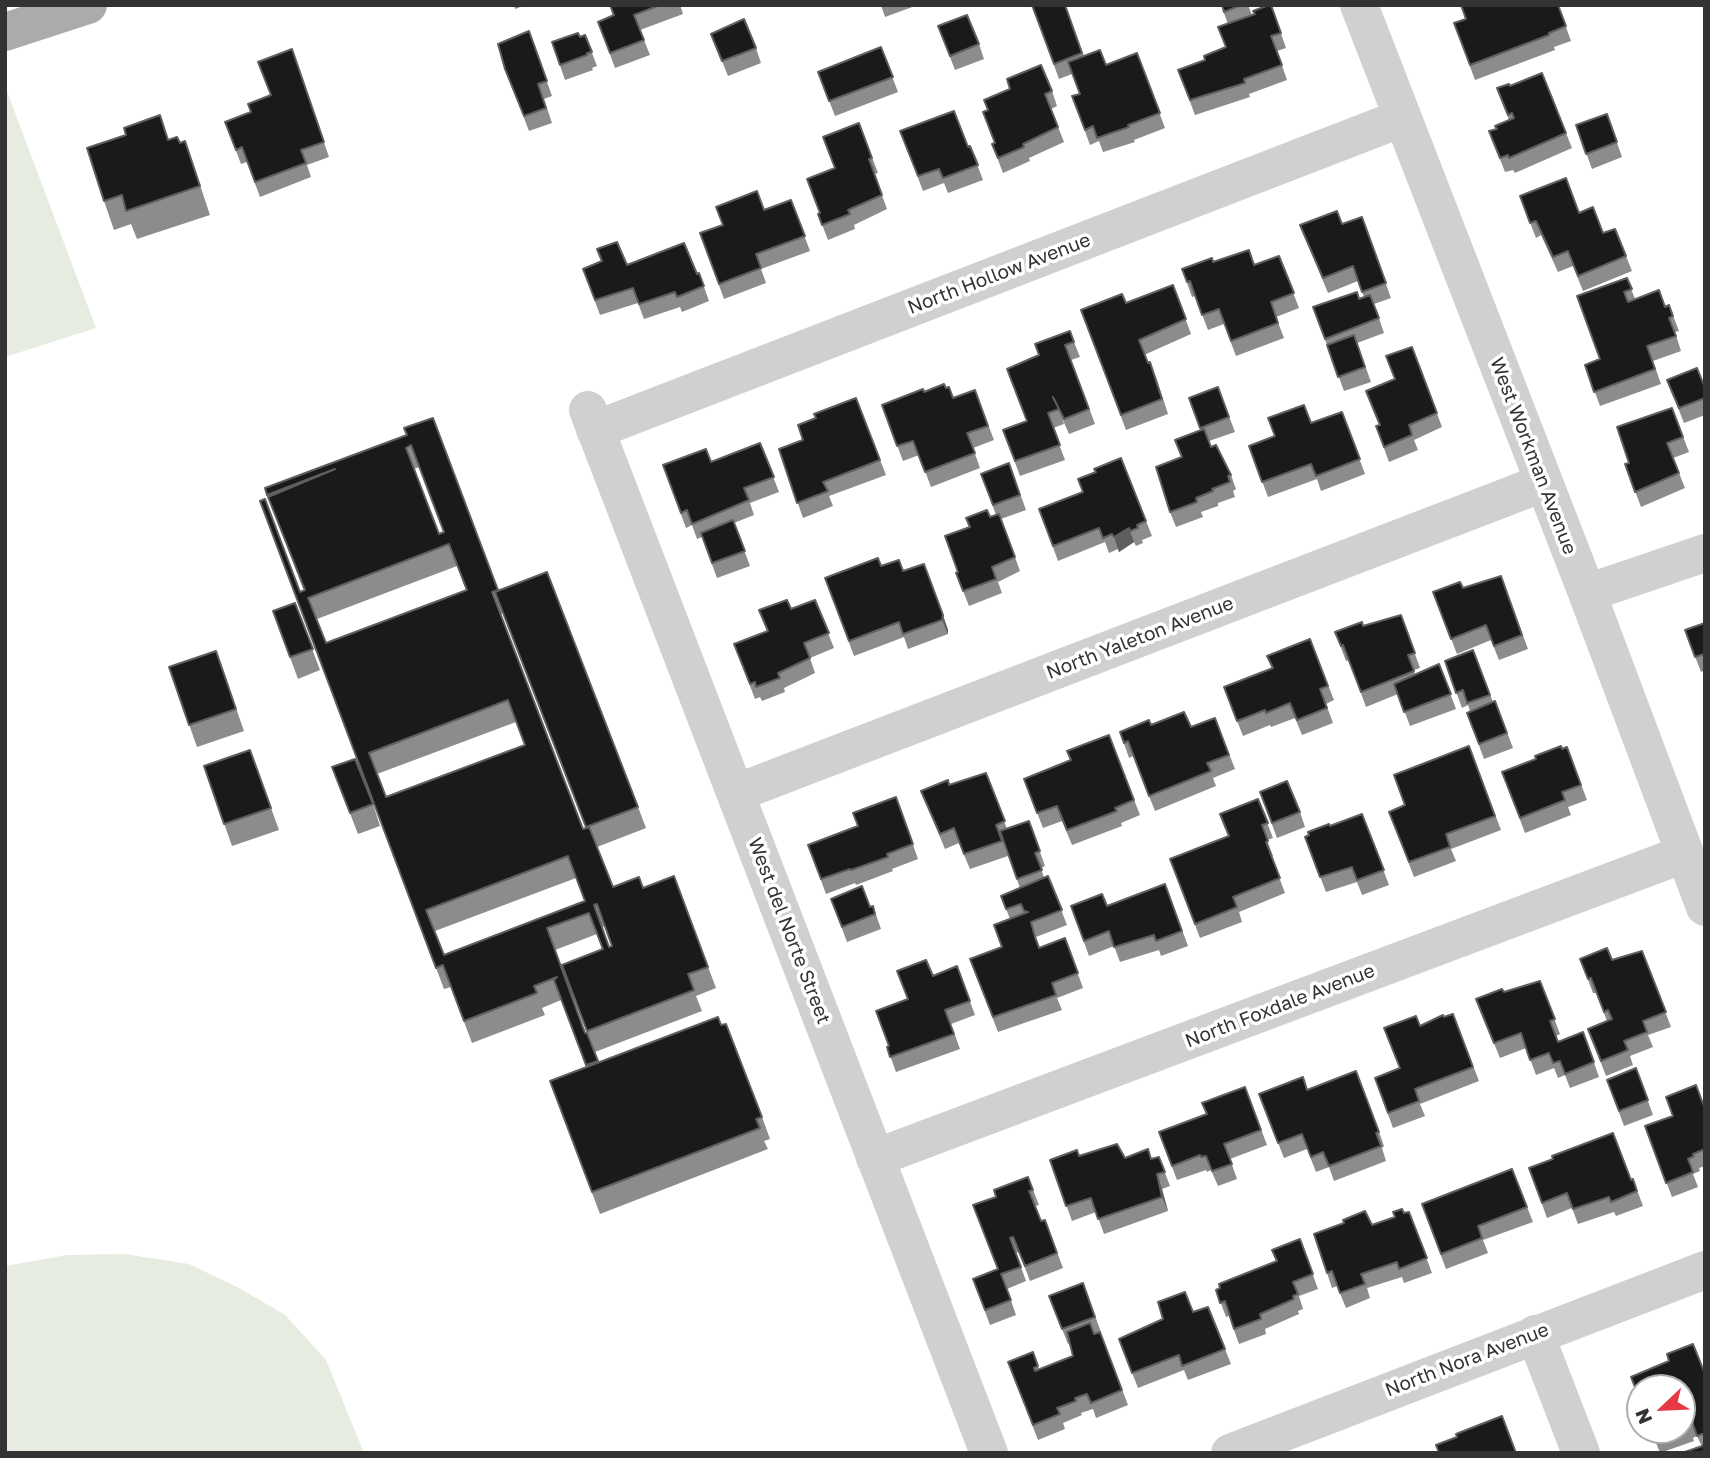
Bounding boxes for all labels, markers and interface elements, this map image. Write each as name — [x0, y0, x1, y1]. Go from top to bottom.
street label: North Hollow Avenue — [904, 229, 1094, 319]
street label: West Workman Avenue — [1485, 354, 1581, 558]
street label: North Yaleton Avenue — [1043, 592, 1237, 684]
street label: West del Norte Street — [743, 835, 835, 1027]
street label: North Foxdale Avenue — [1182, 959, 1378, 1053]
street label: North Nora Avenue — [1382, 1318, 1552, 1402]
north arrow — [1626, 1374, 1696, 1444]
text: N — [1630, 1405, 1656, 1428]

